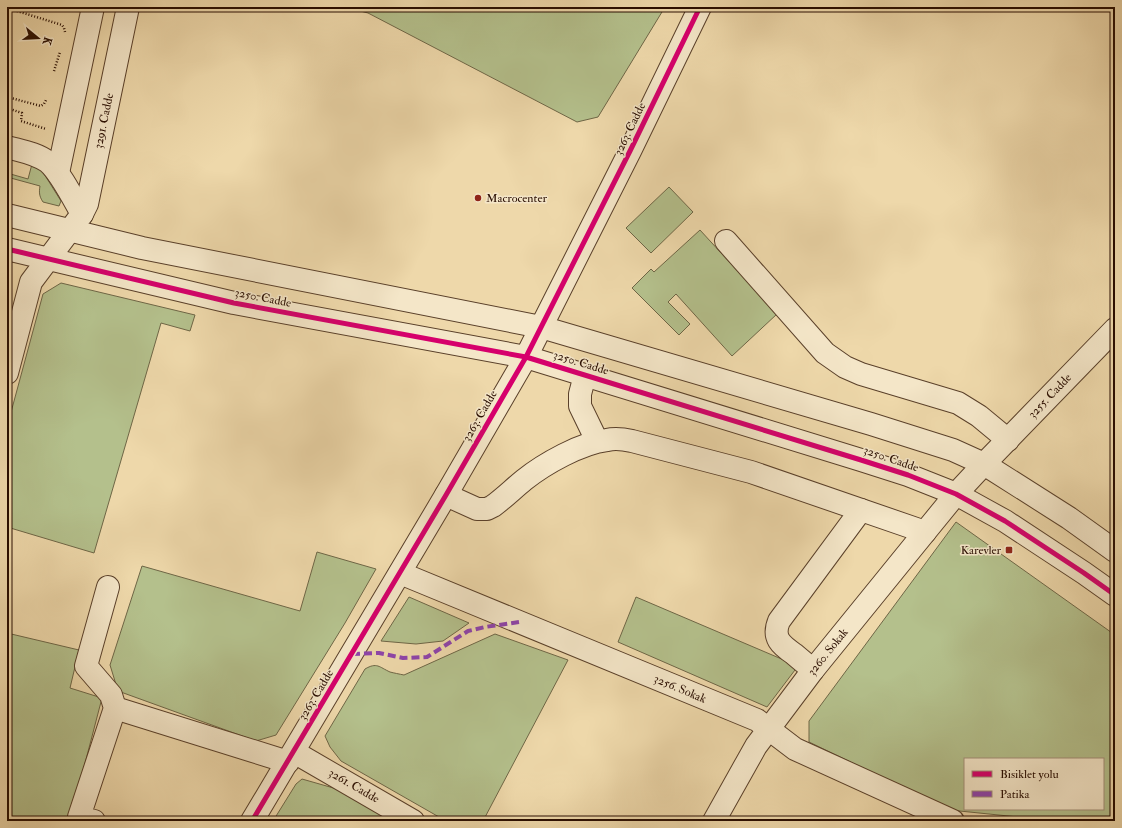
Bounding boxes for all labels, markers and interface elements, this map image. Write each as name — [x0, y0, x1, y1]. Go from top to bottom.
north arrow — [18, 18, 58, 58]
text: K — [39, 35, 54, 48]
street label: 3291. Cadde — [91, 92, 117, 150]
street label: 3263. Cadde — [611, 100, 649, 158]
place label: Macrocenter — [486, 191, 547, 206]
marker: Macrocenter — [473, 193, 483, 203]
street label: 3250. Cadde — [233, 285, 293, 311]
street label: 3250. Cadde — [551, 347, 611, 379]
street label: 3255. Cadde — [1025, 371, 1075, 421]
street label: 3263. Cadde — [459, 388, 501, 444]
street label: 3250. Cadde — [861, 443, 921, 475]
place label: Karevler — [961, 543, 1002, 558]
marker: Karevler — [1004, 545, 1014, 555]
street label: 3260. Sokak — [804, 625, 852, 679]
street label: 3263. Cadde — [295, 667, 337, 723]
street label: 3256. Sokak — [652, 671, 709, 707]
legend — [964, 758, 1104, 810]
street label: 3261. Cadde — [326, 765, 382, 807]
text: Bisiklet yolu — [1000, 767, 1059, 782]
text: Patika — [1000, 787, 1030, 802]

